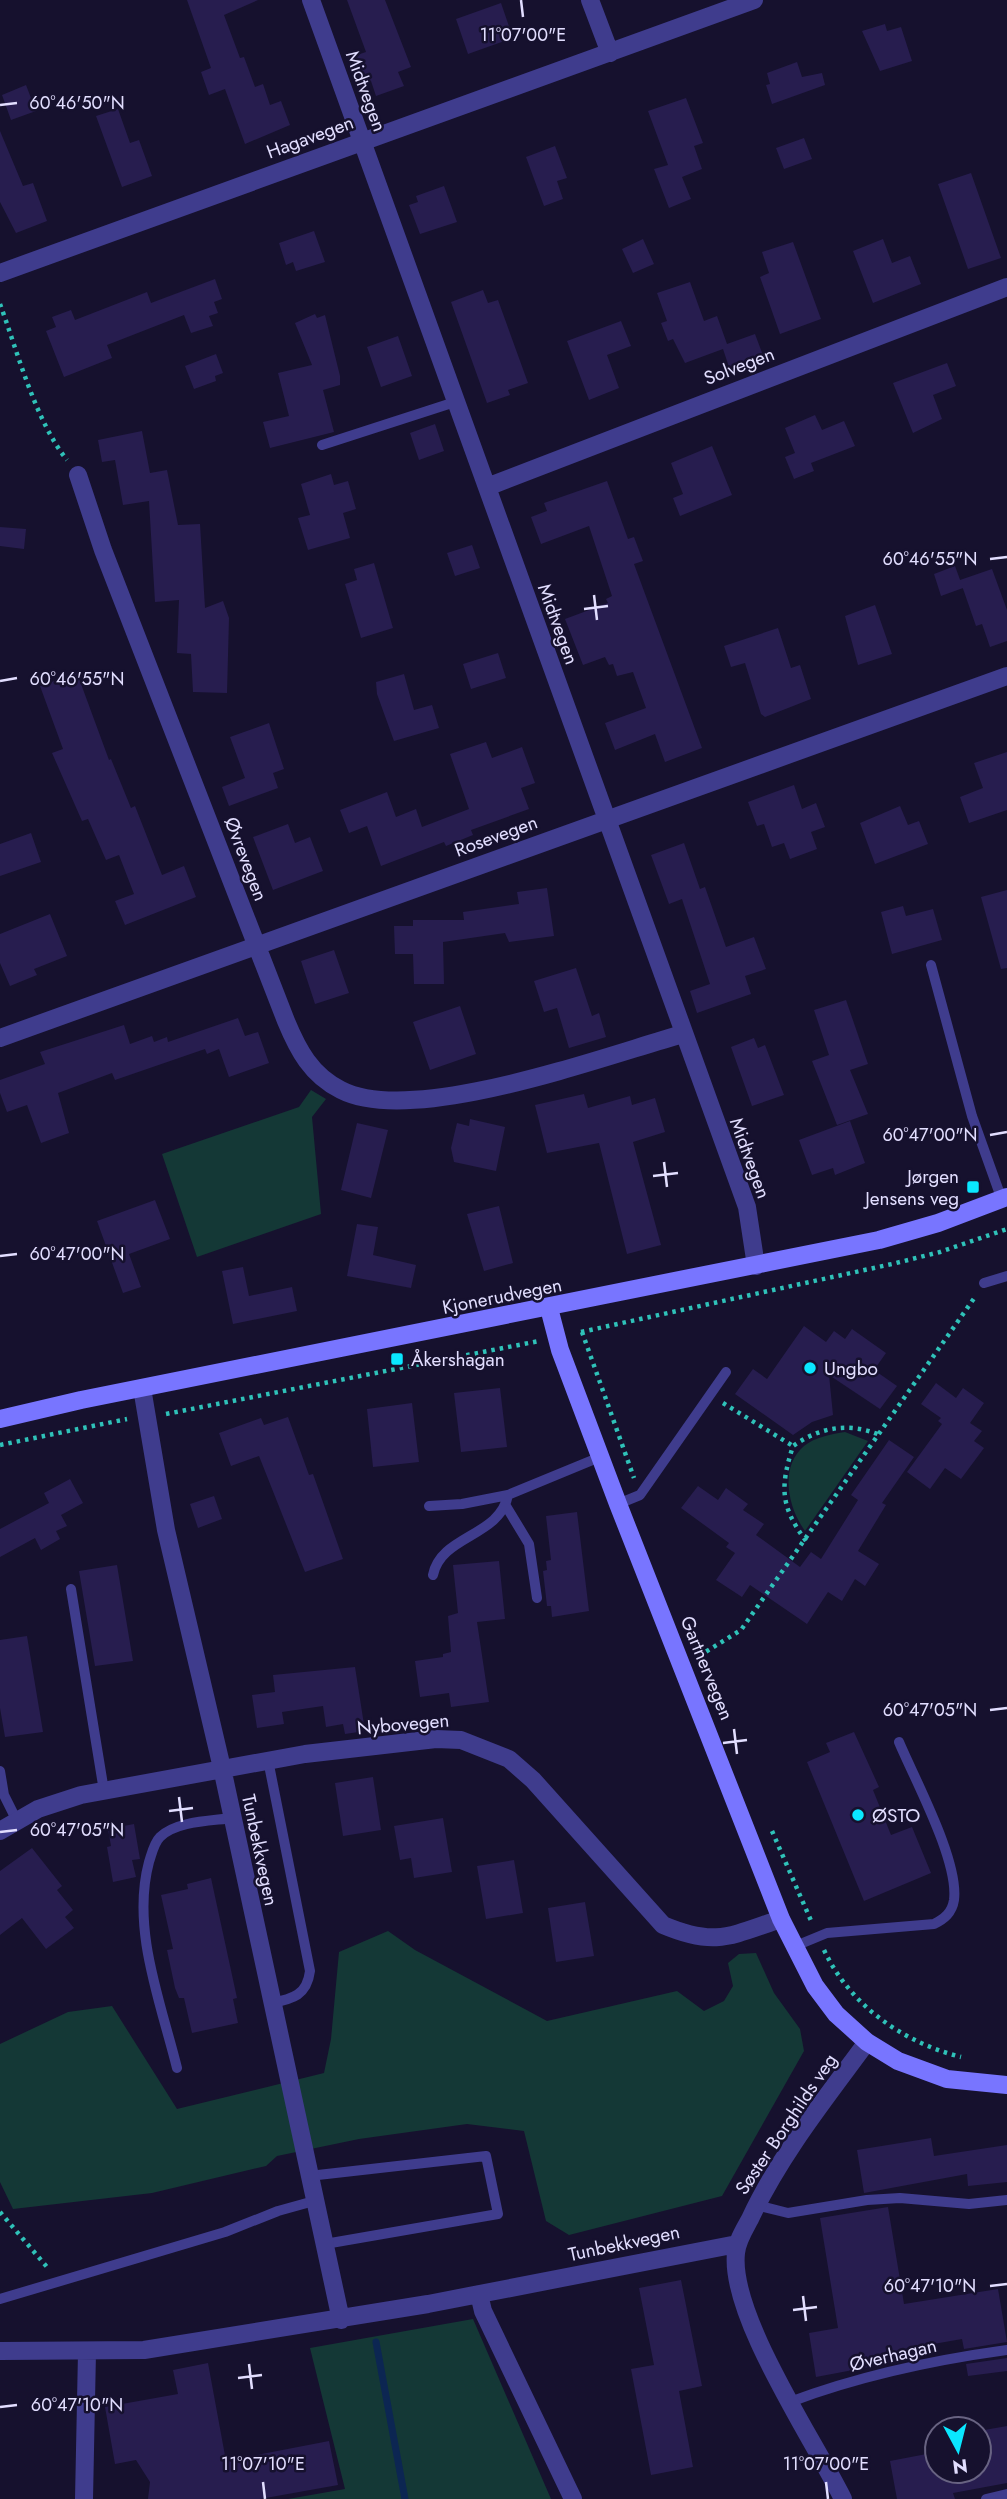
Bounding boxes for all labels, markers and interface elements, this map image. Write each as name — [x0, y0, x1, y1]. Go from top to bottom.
text: 11°07'00"E — [480, 22, 566, 48]
street label: Midtvegen — [339, 47, 393, 135]
text: 60°46'50"N — [29, 90, 125, 116]
street label: Hagavegen — [263, 109, 357, 165]
street label: Solvegen — [700, 340, 778, 392]
text: 60°46'55"N — [883, 546, 977, 572]
street label: Midtvegen — [531, 580, 585, 668]
text: 60°46'55"N — [30, 666, 124, 692]
street label: Rosevegen — [451, 809, 541, 863]
street label: Øvrevegen — [218, 813, 274, 905]
street label: Midtvegen — [723, 1114, 777, 1202]
text: 60°47'00"N — [882, 1122, 978, 1148]
place label: Jørgen Jensens veg — [862, 1163, 959, 1212]
marker: Jørgen Jensens veg — [965, 1179, 981, 1195]
text: 60°47'00"N — [29, 1241, 125, 1267]
street label: Kjonerudvegen — [440, 1271, 564, 1321]
place label: Åkershagan — [411, 1346, 505, 1373]
marker: Åkershagan — [389, 1351, 405, 1367]
place label: Ungbo — [824, 1355, 878, 1382]
marker: Ungbo — [802, 1360, 818, 1376]
street label: Gartnervegen — [674, 1612, 740, 1724]
text: 60°47'05"N — [883, 1697, 977, 1723]
street label: Nybovegen — [356, 1707, 450, 1741]
street label: Tunbekkvegen — [235, 1792, 285, 1908]
place label: ØSTO — [872, 1802, 920, 1829]
marker: ØSTO — [850, 1807, 866, 1823]
text: 60°47'05"N — [30, 1817, 124, 1843]
street label: Søster Borghilds veg — [729, 2048, 843, 2200]
street label: Tunbekkvegen — [566, 2218, 682, 2268]
text: 60°47'10"N — [884, 2273, 976, 2299]
street label: Øverhagan — [847, 2332, 939, 2378]
text: 60°47'10"N — [31, 2392, 123, 2418]
north arrow — [923, 2415, 993, 2485]
text: 11°07'10"E — [221, 2451, 305, 2477]
text: 11°07'00"E — [783, 2451, 869, 2477]
text: N — [951, 2452, 969, 2481]

